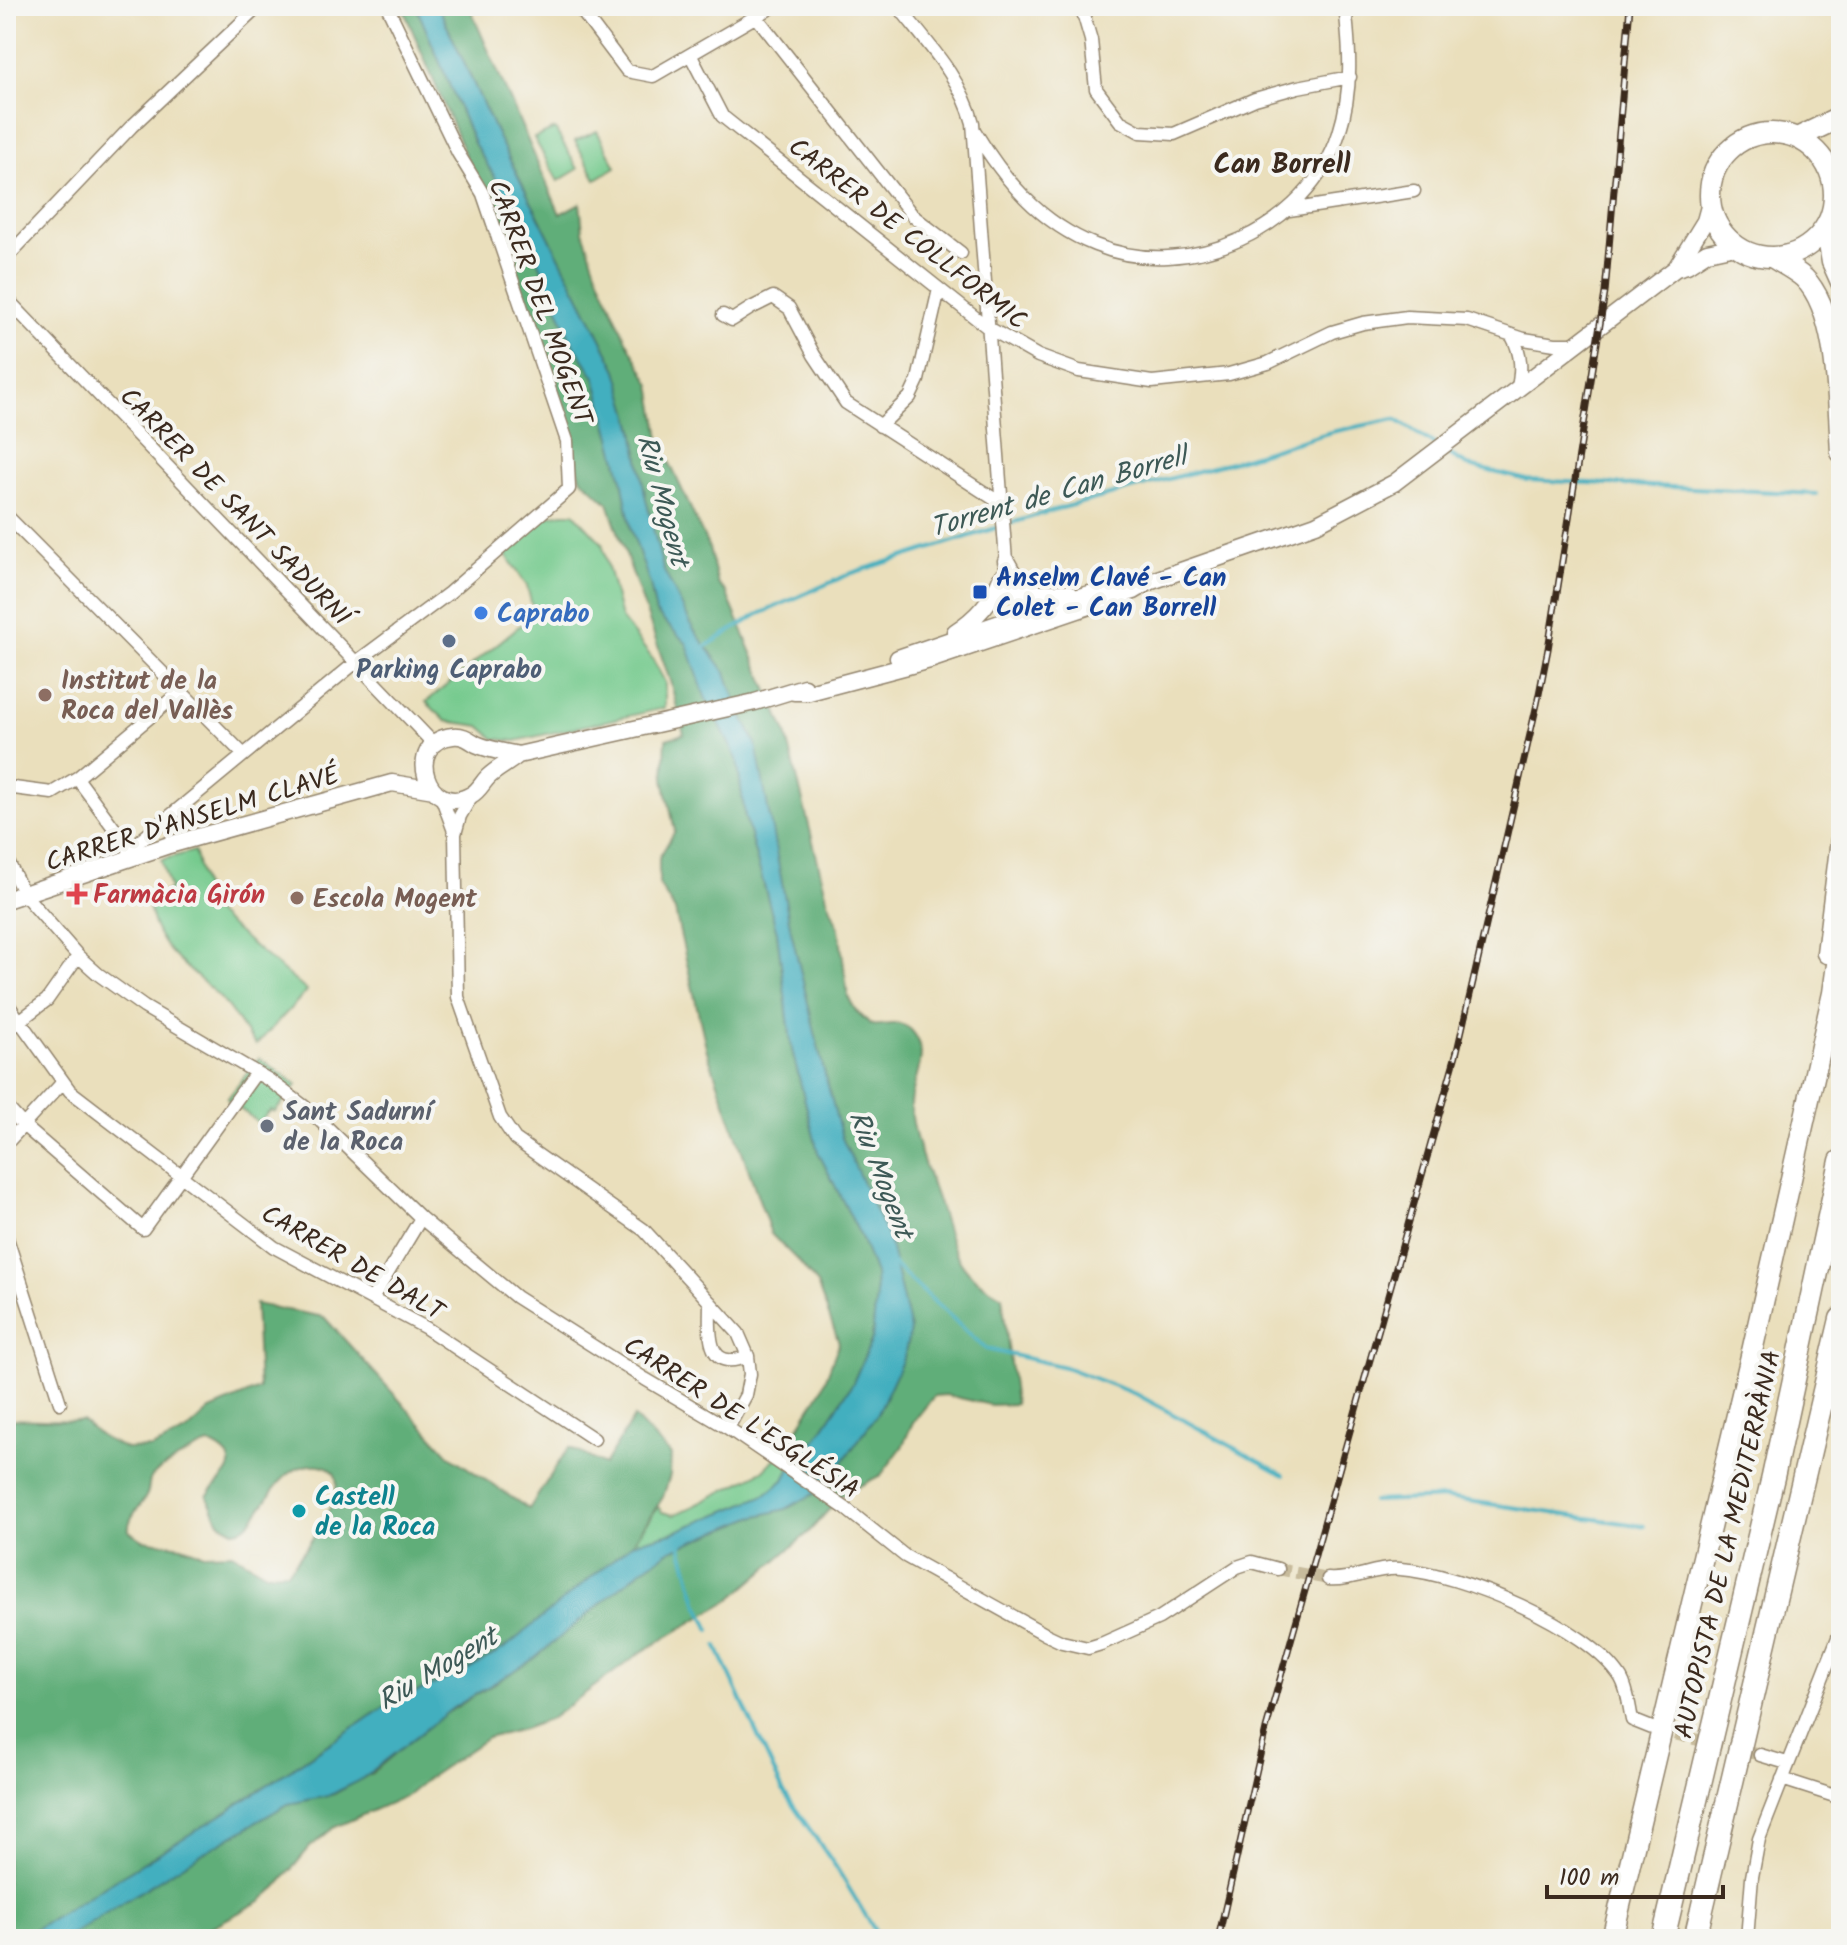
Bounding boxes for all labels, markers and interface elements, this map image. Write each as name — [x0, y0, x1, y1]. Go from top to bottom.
street label: CARRER DE COLLFORMIC — [778, 128, 1035, 342]
district label: Can Borrell — [1214, 143, 1351, 188]
street label: CARRER DEL MOGENT — [475, 174, 604, 433]
street label: CARRER DE SANT SADURNÍ — [109, 378, 363, 640]
water label: Riu Mogent — [622, 430, 702, 575]
water label: Torrent de Can Borrell — [925, 434, 1197, 552]
place label: Anselm Clavé - Can Colet - Can Borrell — [996, 558, 1226, 630]
marker: Anselm Clavé - Can Colet - Can Borrell — [971, 583, 989, 601]
place label: Caprabo — [497, 594, 590, 636]
marker: Caprabo — [472, 604, 490, 622]
marker: Parking Caprabo — [440, 632, 458, 650]
place label: Parking Caprabo — [356, 650, 542, 692]
place label: Institut de la Roca del Vallès — [61, 661, 233, 733]
marker: Institut de la Roca del Vallès — [36, 686, 54, 704]
street label: CARRER D'ANSELM CLAVÉ — [40, 755, 345, 885]
place label: Farmàcia Girón — [93, 875, 265, 917]
place label: Escola Mogent — [313, 879, 477, 921]
marker: Farmàcia Girón — [68, 885, 86, 903]
marker: Escola Mogent — [288, 889, 306, 907]
place label: Sant Sadurní de la Roca — [283, 1092, 436, 1164]
water label: Riu Mogent — [835, 1104, 926, 1249]
marker: Sant Sadurní de la Roca — [258, 1117, 276, 1135]
street label: CARRER DE DALT — [252, 1194, 453, 1334]
street label: CARRER DE L'ESGLÉSIA — [614, 1326, 868, 1511]
street label: AUTOPISTA DE LA MEDITERRÀNIA — [1664, 1346, 1794, 1743]
place label: Castell de la Roca — [315, 1477, 435, 1549]
marker: Castell de la Roca — [290, 1502, 308, 1520]
water label: Riu Mogent — [369, 1614, 511, 1724]
scale bar — [1547, 1849, 1723, 1899]
text: 100 m — [1559, 1859, 1619, 1898]

